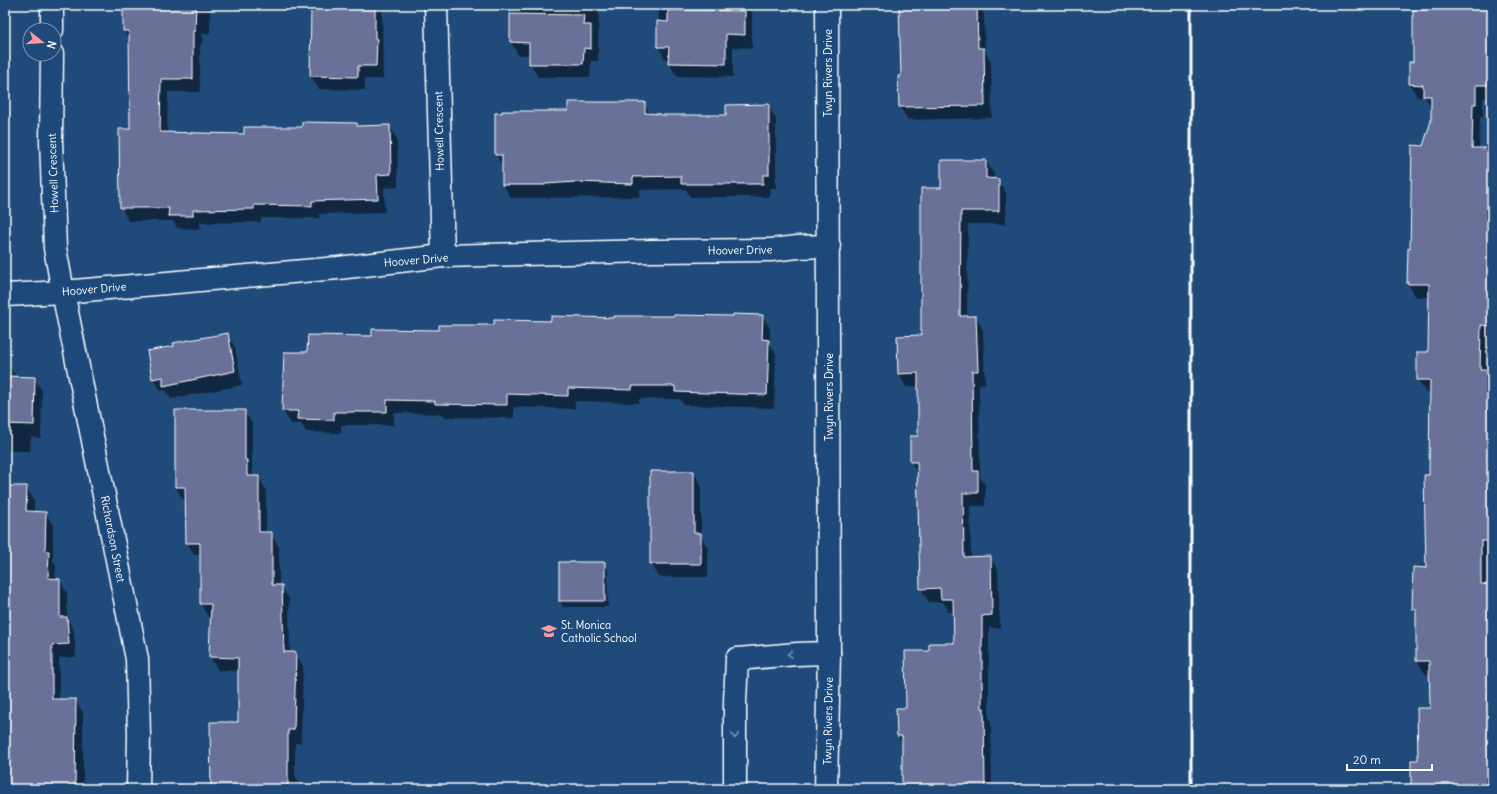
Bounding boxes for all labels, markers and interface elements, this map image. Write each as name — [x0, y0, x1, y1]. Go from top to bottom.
north arrow — [22, 22, 62, 62]
street label: Twyn Rivers Drive — [821, 29, 835, 117]
text: N — [44, 39, 59, 51]
street label: Howell Crescent — [431, 91, 447, 171]
street label: Howell Crescent — [45, 133, 61, 213]
street label: Hoover Drive — [708, 242, 773, 258]
street label: Hoover Drive — [383, 250, 449, 270]
street label: Hoover Drive — [61, 279, 127, 299]
street label: Twyn Rivers Drive — [822, 353, 836, 441]
street label: Richardson Street — [98, 494, 128, 584]
place label: St. Monica Catholic School — [561, 618, 637, 645]
school or university icon: St. Monica Catholic School — [540, 622, 558, 640]
one-way arrow — [787, 650, 793, 659]
street label: Twyn Rivers Drive — [820, 677, 836, 765]
one-way arrow — [731, 733, 739, 739]
scale bar — [1347, 746, 1432, 772]
text: 20 m — [1353, 752, 1381, 767]

